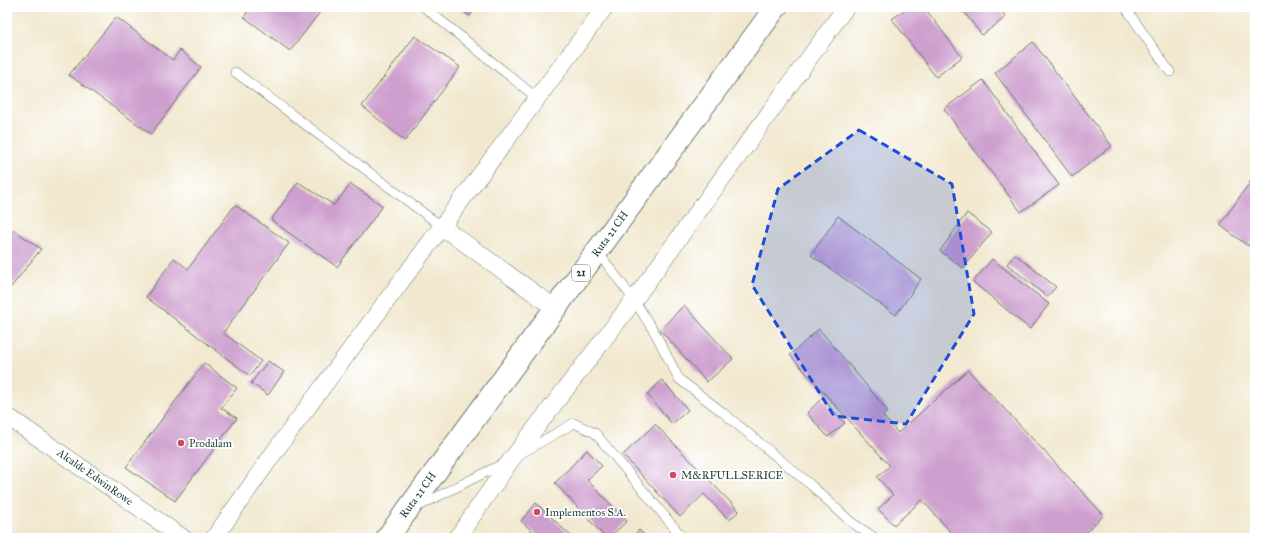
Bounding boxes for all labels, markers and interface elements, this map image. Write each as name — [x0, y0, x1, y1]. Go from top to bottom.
street label: Ruta 21 CH — [589, 208, 631, 259]
road number: 21 — [572, 265, 590, 281]
place label: Prodalam — [189, 437, 233, 450]
marker: Prodalam — [176, 438, 186, 448]
street label: Alcalde EdwinRowe — [54, 445, 136, 508]
street label: Ruta 21 CH — [397, 469, 439, 520]
place label: M&RFULLSERICE — [681, 469, 784, 482]
marker: M&RFULLSERICE — [668, 470, 678, 480]
place label: Implementos S.A. — [545, 506, 626, 519]
marker: Implementos S.A. — [532, 507, 542, 517]

